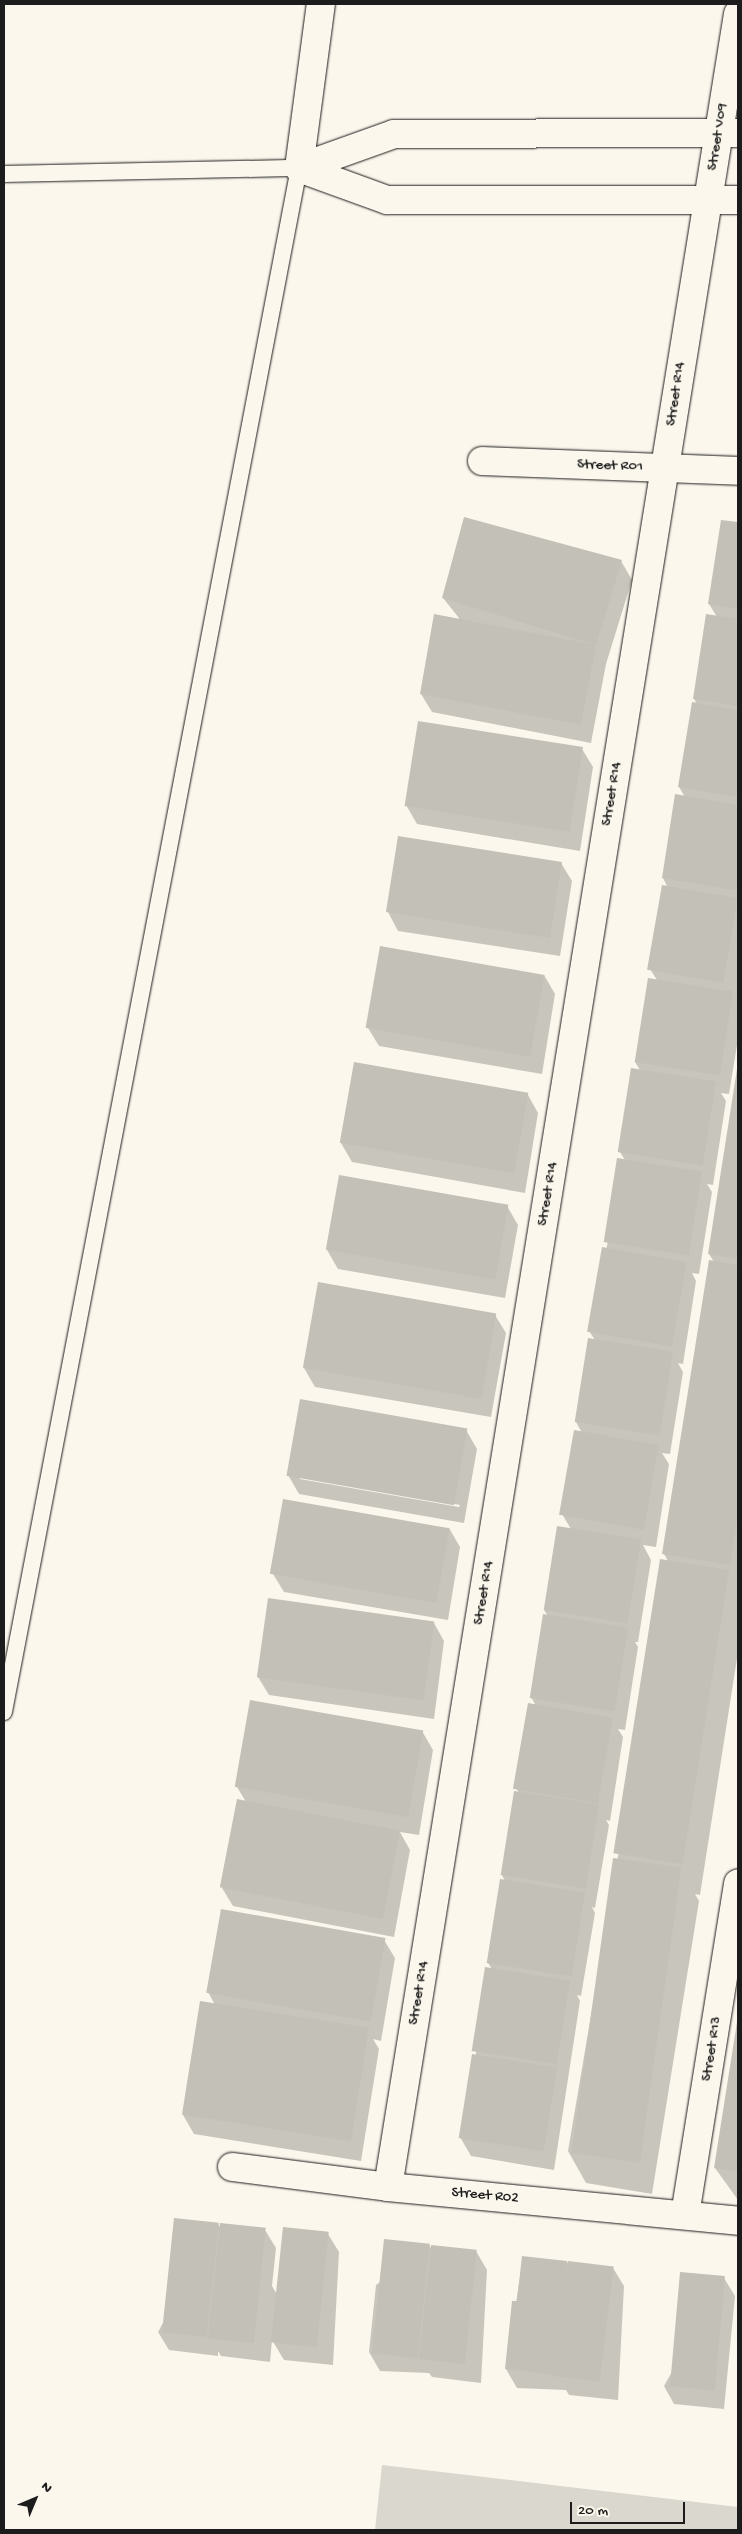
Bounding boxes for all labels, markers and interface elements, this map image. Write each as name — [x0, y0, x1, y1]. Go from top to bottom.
street label: Street V09 — [704, 102, 732, 172]
street label: Street R14 — [663, 361, 689, 427]
street label: Street R01 — [577, 456, 643, 476]
street label: Street R14 — [598, 761, 626, 827]
street label: Street R14 — [534, 1161, 562, 1227]
street label: Street R14 — [470, 1560, 498, 1626]
street label: Street R14 — [405, 1960, 433, 2026]
street label: Street R13 — [698, 2015, 726, 2083]
street label: Street R02 — [451, 2184, 519, 2208]
north arrow — [10, 2474, 60, 2524]
text: N — [37, 2479, 55, 2497]
scale bar — [572, 2492, 687, 2524]
text: 20 m — [578, 2502, 608, 2520]

